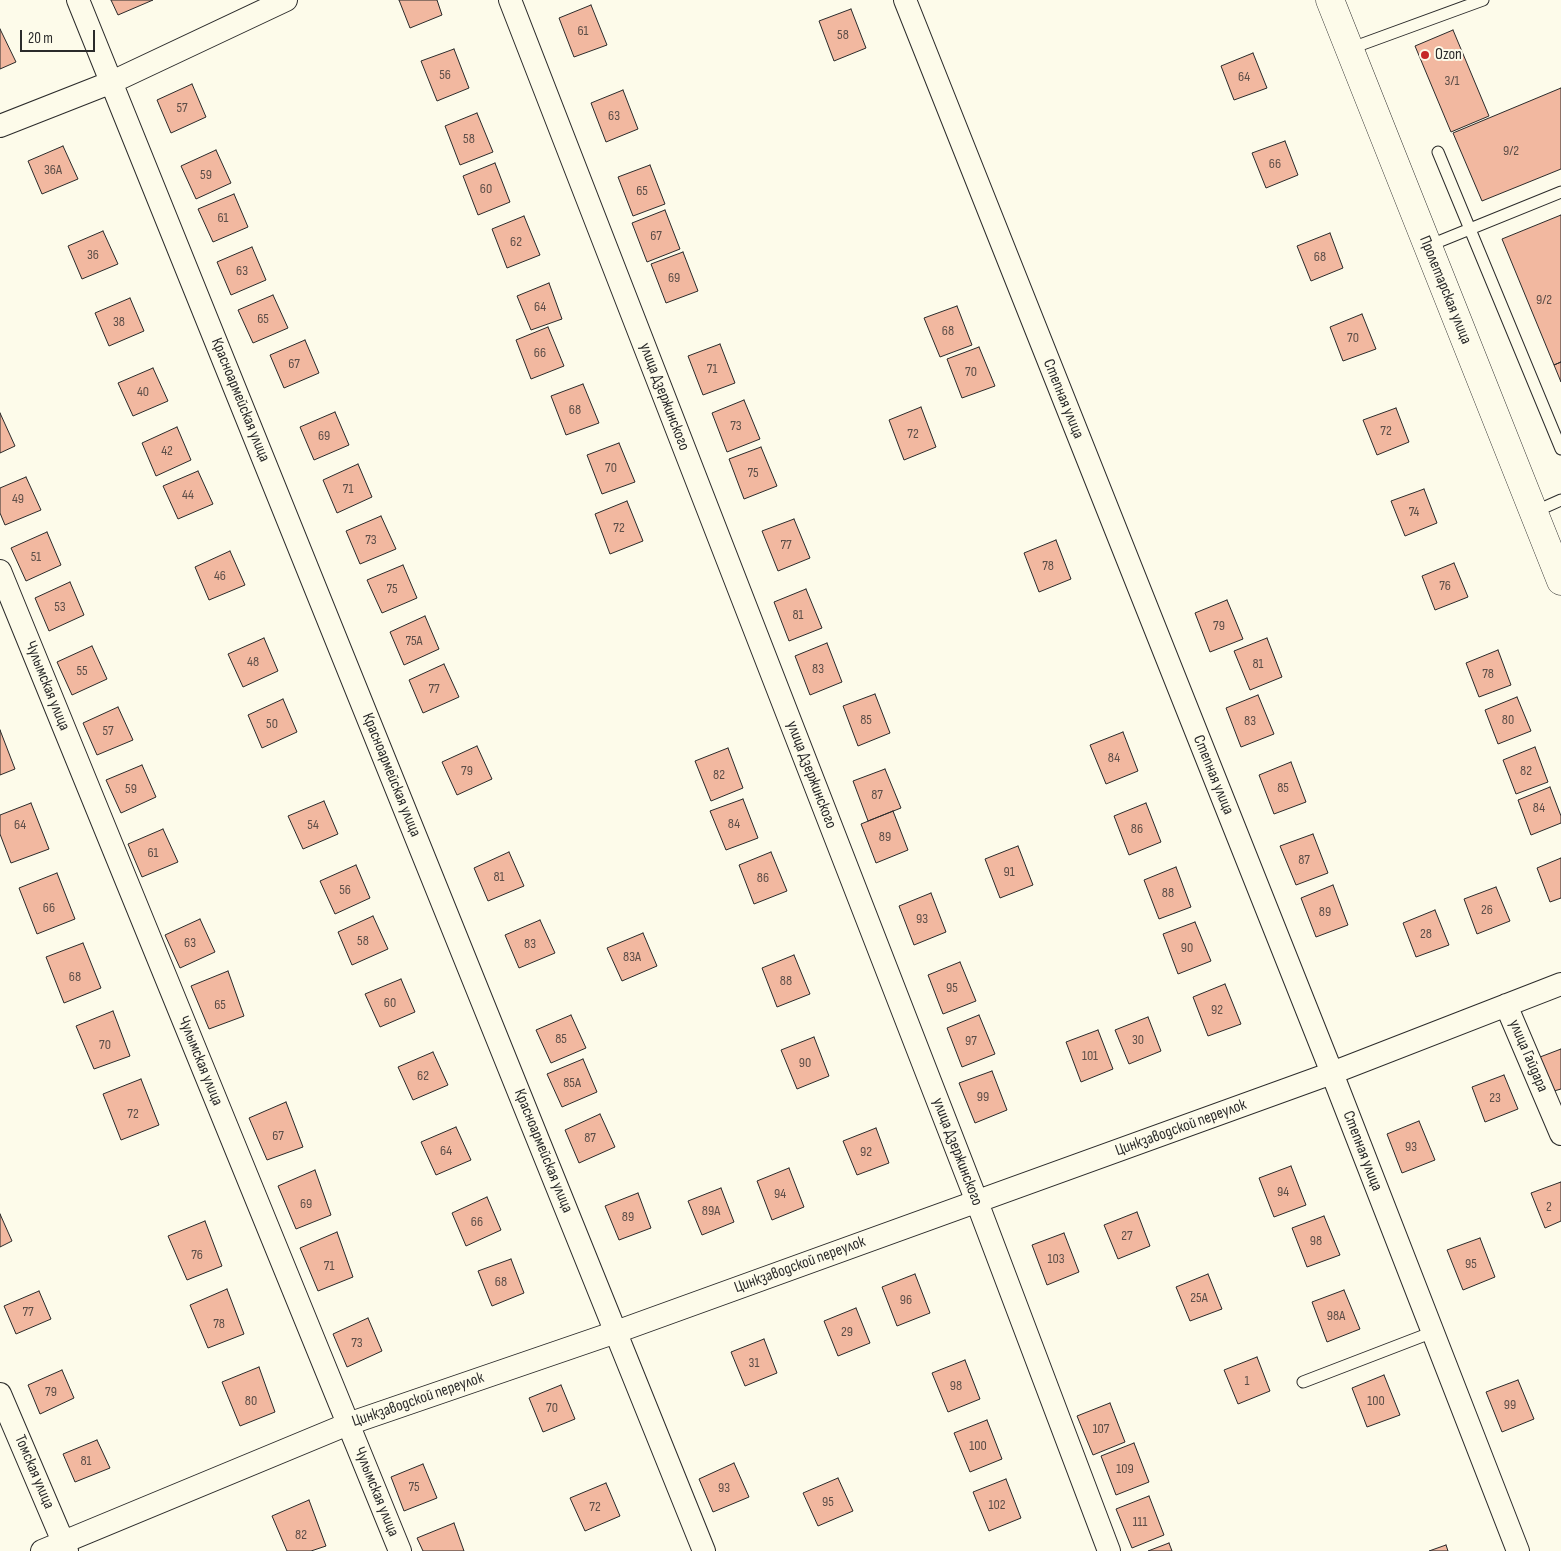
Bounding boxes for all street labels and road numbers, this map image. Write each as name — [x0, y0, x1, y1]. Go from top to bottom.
street label: Пролетарская улица — [1415, 233, 1475, 347]
street label: Красноармейская улица — [206, 335, 274, 465]
street label: улица Дзержинского — [635, 340, 693, 454]
street label: Степная улица — [1038, 356, 1088, 442]
street label: Чулымская улица — [20, 638, 74, 734]
street label: Красноармейская улица — [357, 710, 425, 840]
street label: улица Дзержинского — [782, 718, 840, 832]
street label: Степная улица — [1188, 732, 1238, 818]
street label: Чулымская улица — [173, 1013, 227, 1109]
street label: улица Гайдара — [1504, 1017, 1552, 1095]
street label: Красноармейская улица — [509, 1086, 577, 1216]
street label: улица Дзержинского — [928, 1095, 986, 1209]
street label: Цинкзаводской переулок — [1113, 1095, 1249, 1161]
street label: Степная улица — [1338, 1108, 1386, 1194]
street label: Цинкзаводской переулок — [732, 1232, 868, 1298]
street label: Цинкзаводской переулок — [350, 1368, 486, 1432]
street label: Томская улица — [10, 1432, 58, 1512]
street label: Чулымская улица — [349, 1444, 403, 1540]

